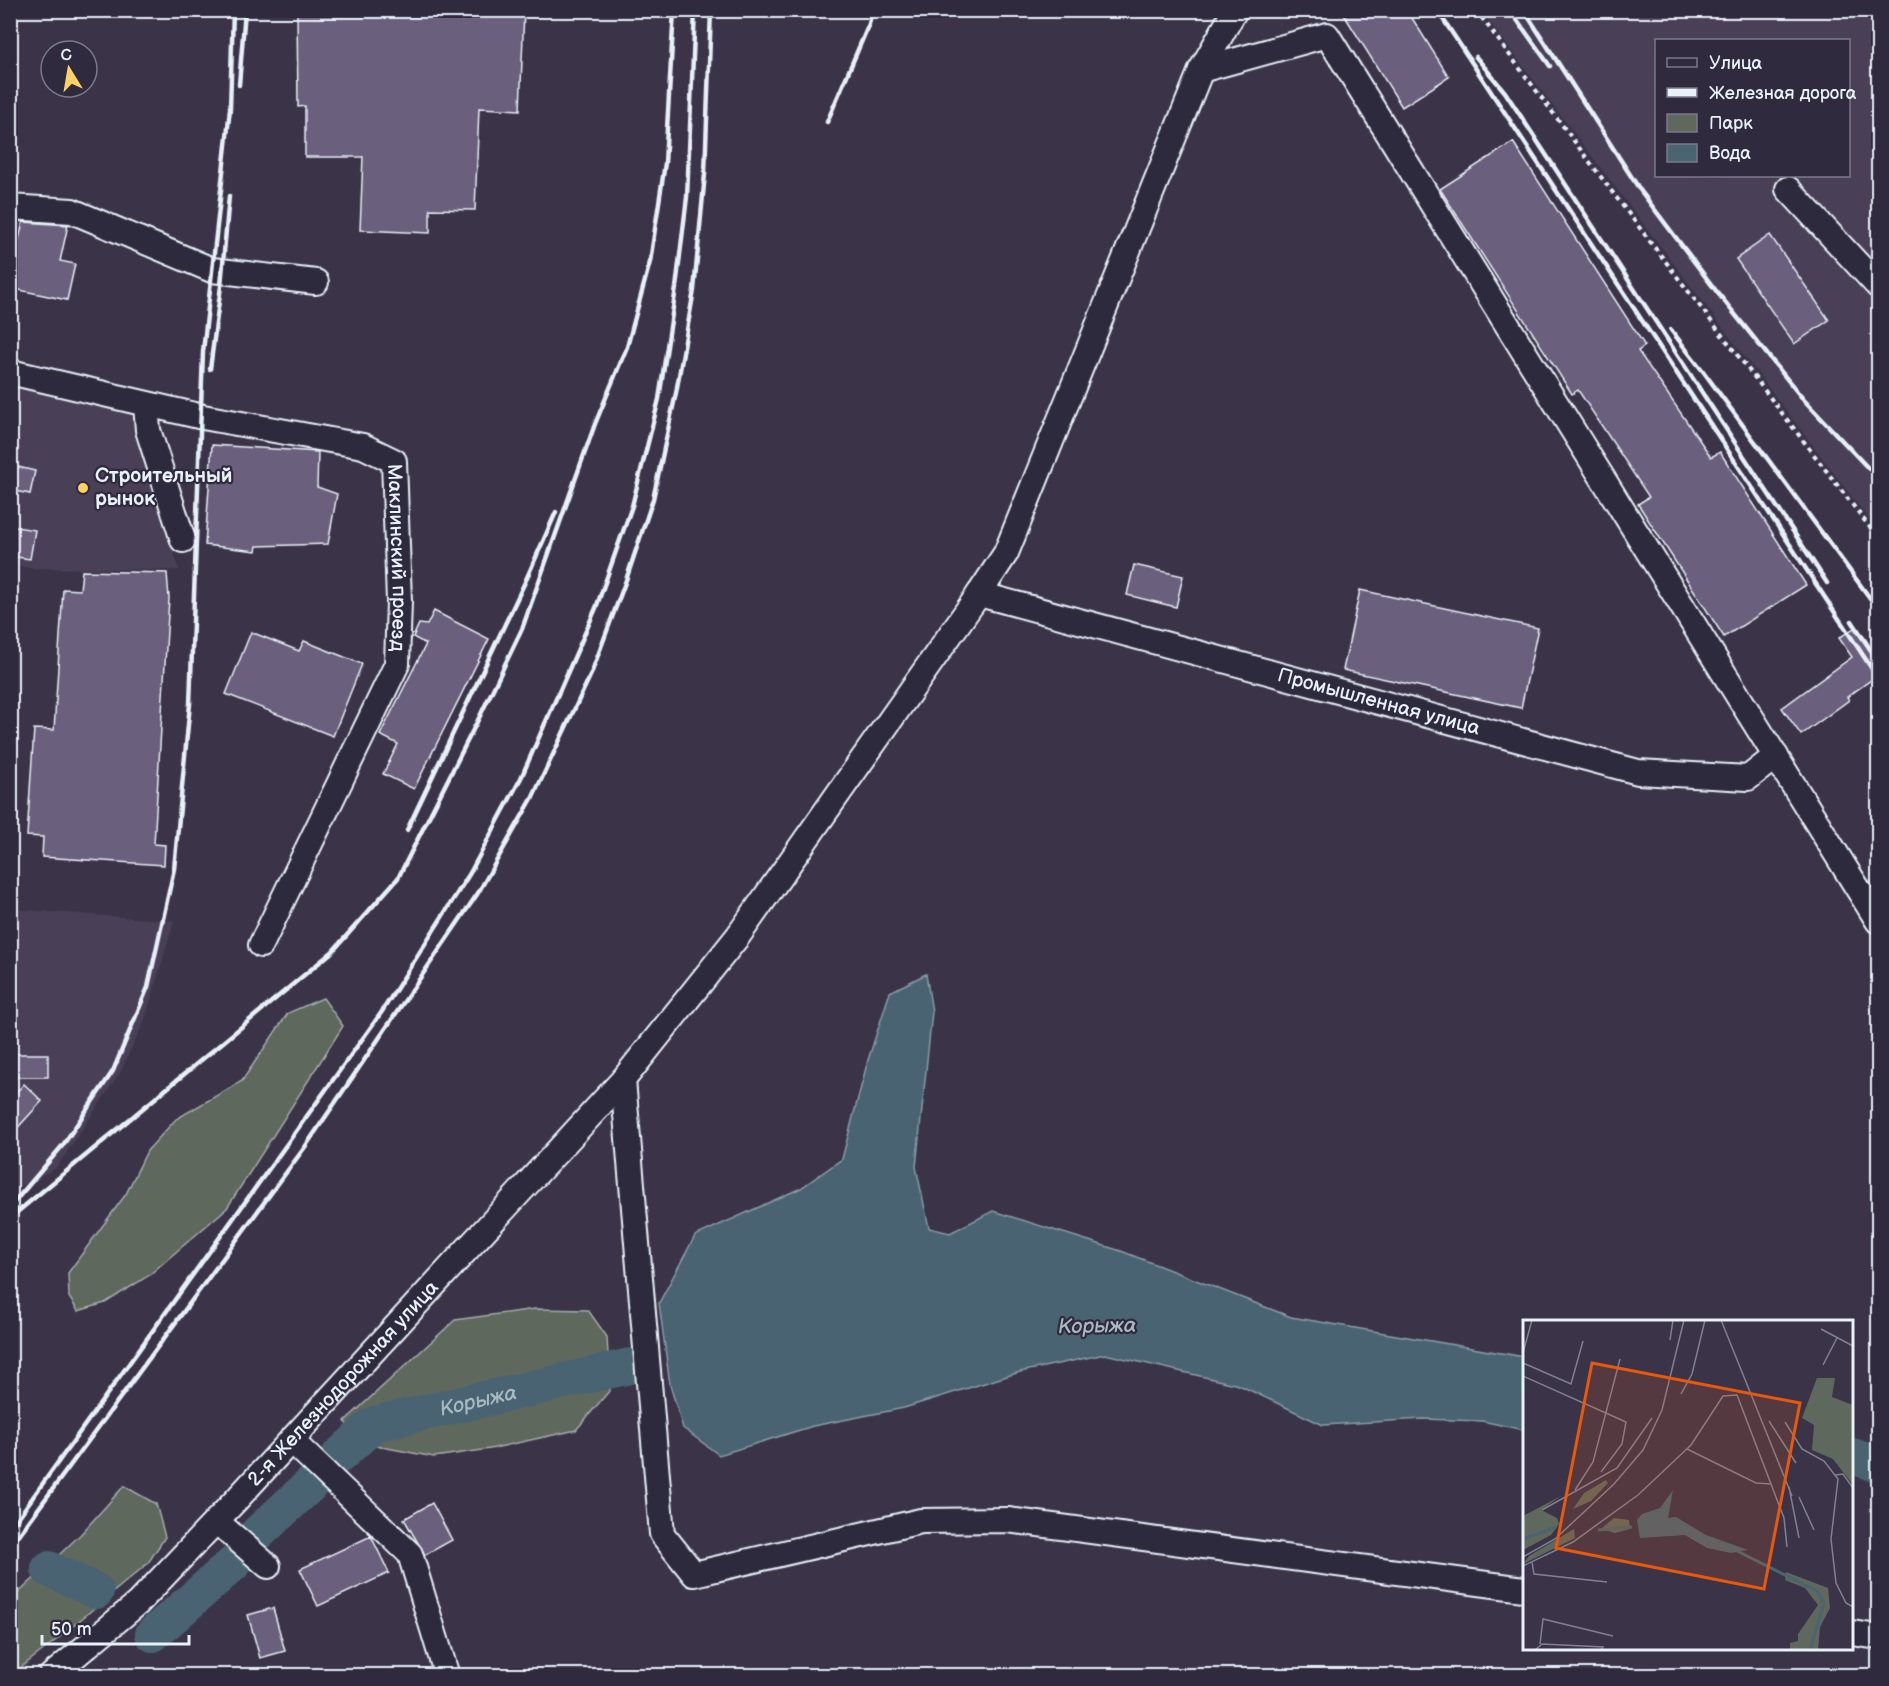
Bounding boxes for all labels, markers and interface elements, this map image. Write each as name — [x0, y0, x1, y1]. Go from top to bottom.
north arrow — [39, 39, 99, 99]
legend — [1655, 39, 1850, 177]
text: С — [59, 45, 74, 66]
text: Улица — [1709, 53, 1763, 74]
text: Железная дорога — [1709, 83, 1857, 104]
text: Парк — [1709, 113, 1753, 134]
text: Вода — [1709, 143, 1751, 164]
street label: Маклинский проезд — [382, 463, 411, 652]
place label: Строительный рынок — [95, 464, 232, 511]
marker: Строительный рынок — [76, 481, 90, 495]
street label: Промышленная улица — [1275, 663, 1483, 741]
street label: 2-я Железнодорожная улица — [243, 1276, 444, 1491]
water label: Корыжа — [1058, 1313, 1136, 1339]
inset map — [1523, 1320, 1853, 1650]
water label: Корыжа — [437, 1380, 519, 1421]
scale bar — [42, 1608, 189, 1646]
text: 50 m — [51, 1619, 92, 1640]

